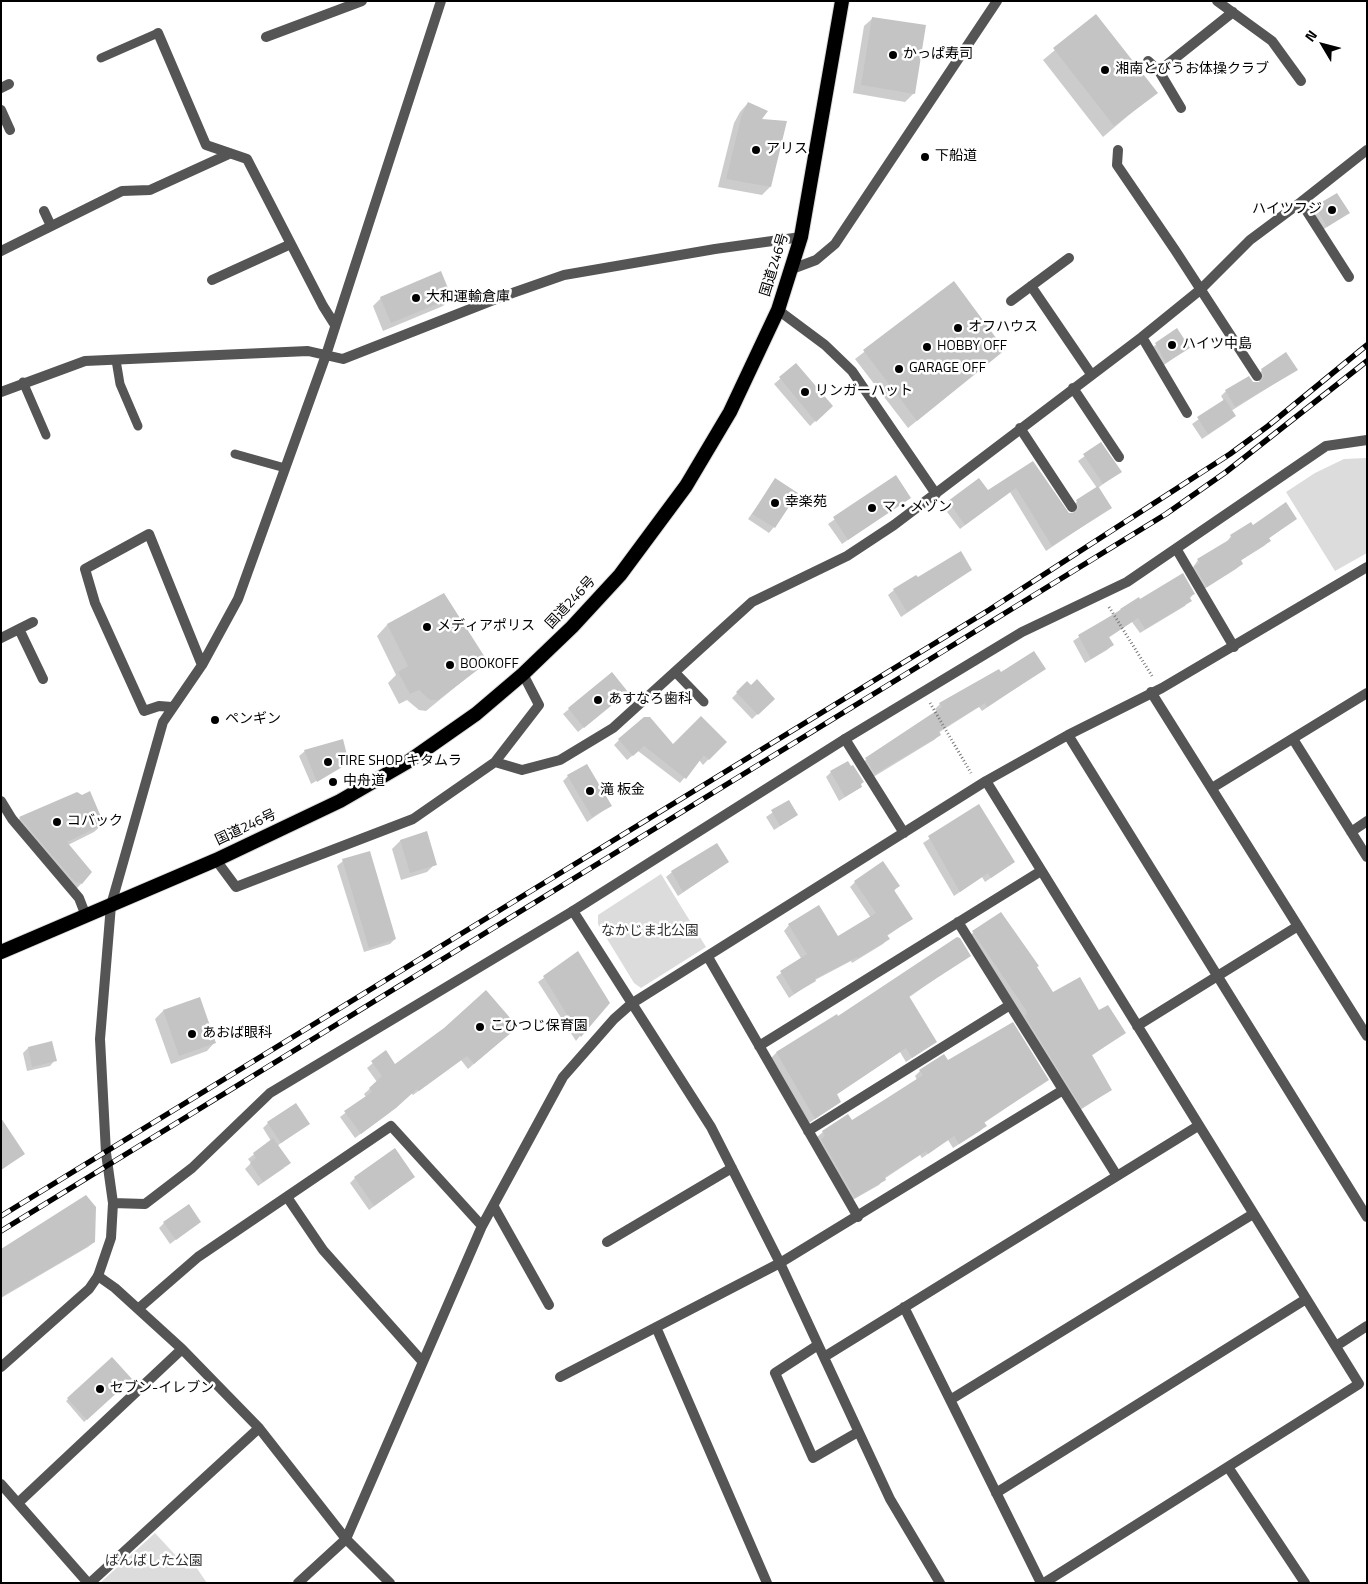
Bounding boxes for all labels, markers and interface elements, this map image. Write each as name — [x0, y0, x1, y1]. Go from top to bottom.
north arrow — [1298, 20, 1348, 70]
text: N — [1299, 25, 1322, 46]
place label: かっぱ寿司 — [903, 47, 973, 63]
marker: かっぱ寿司 — [887, 49, 899, 61]
place label: 湘南とびうお体操クラブ — [1115, 62, 1269, 78]
marker: 湘南とびうお体操クラブ — [1099, 64, 1111, 76]
place label: アリス — [766, 142, 808, 158]
marker: アリス — [750, 144, 762, 156]
place label: 下船道 — [935, 149, 977, 165]
marker: 下船道 — [919, 151, 931, 163]
place label: ハイツフジ — [1252, 202, 1322, 218]
marker: ハイツフジ — [1326, 204, 1338, 216]
street label: 国道246号 — [757, 231, 793, 299]
place label: 大和運輸倉庫 — [426, 290, 510, 306]
marker: 大和運輸倉庫 — [410, 292, 422, 304]
place label: オフハウス — [968, 320, 1038, 336]
marker: オフハウス — [952, 322, 964, 334]
place label: ハイツ中島 — [1182, 337, 1252, 353]
place label: HOBBY OFF — [937, 339, 1007, 355]
marker: ハイツ中島 — [1166, 339, 1178, 351]
marker: HOBBY OFF — [921, 341, 933, 353]
place label: GARAGE OFF — [909, 361, 986, 377]
marker: GARAGE OFF — [893, 363, 905, 375]
place label: リンガーハット — [815, 384, 913, 400]
marker: リンガーハット — [799, 386, 811, 398]
place label: 幸楽苑 — [785, 495, 827, 511]
marker: 幸楽苑 — [769, 497, 781, 509]
place label: マ・メゾン — [882, 500, 952, 516]
marker: マ・メゾン — [866, 502, 878, 514]
street label: 国道246号 — [543, 573, 599, 633]
place label: メディアポリス — [437, 619, 535, 635]
marker: メディアポリス — [421, 621, 433, 633]
place label: BOOKOFF — [460, 657, 519, 673]
marker: BOOKOFF — [444, 659, 456, 671]
place label: あすなろ歯科 — [608, 692, 692, 708]
marker: あすなろ歯科 — [592, 694, 604, 706]
place label: ペンギン — [225, 712, 281, 728]
marker: ペンギン — [209, 714, 221, 726]
place label: TIRE SHOP キタムラ — [338, 754, 462, 770]
marker: TIRE SHOP キタムラ — [322, 756, 334, 768]
place label: 中舟道 — [343, 774, 385, 790]
marker: 中舟道 — [327, 776, 339, 788]
place label: 滝 板金 — [600, 783, 645, 799]
marker: 滝 板金 — [584, 785, 596, 797]
street label: 国道246号 — [213, 807, 279, 849]
place label: コバック — [67, 814, 123, 830]
marker: コバック — [51, 816, 63, 828]
park label: なかじま北公園 — [601, 924, 699, 940]
place label: こひつじ保育園 — [490, 1019, 588, 1035]
marker: こひつじ保育園 — [474, 1021, 486, 1033]
place label: あおば眼科 — [202, 1026, 272, 1042]
marker: あおば眼科 — [186, 1028, 198, 1040]
place label: セブン-イレブン — [110, 1381, 214, 1397]
marker: セブン-イレブン — [94, 1383, 106, 1395]
park label: ばんばした公園 — [105, 1554, 203, 1570]

